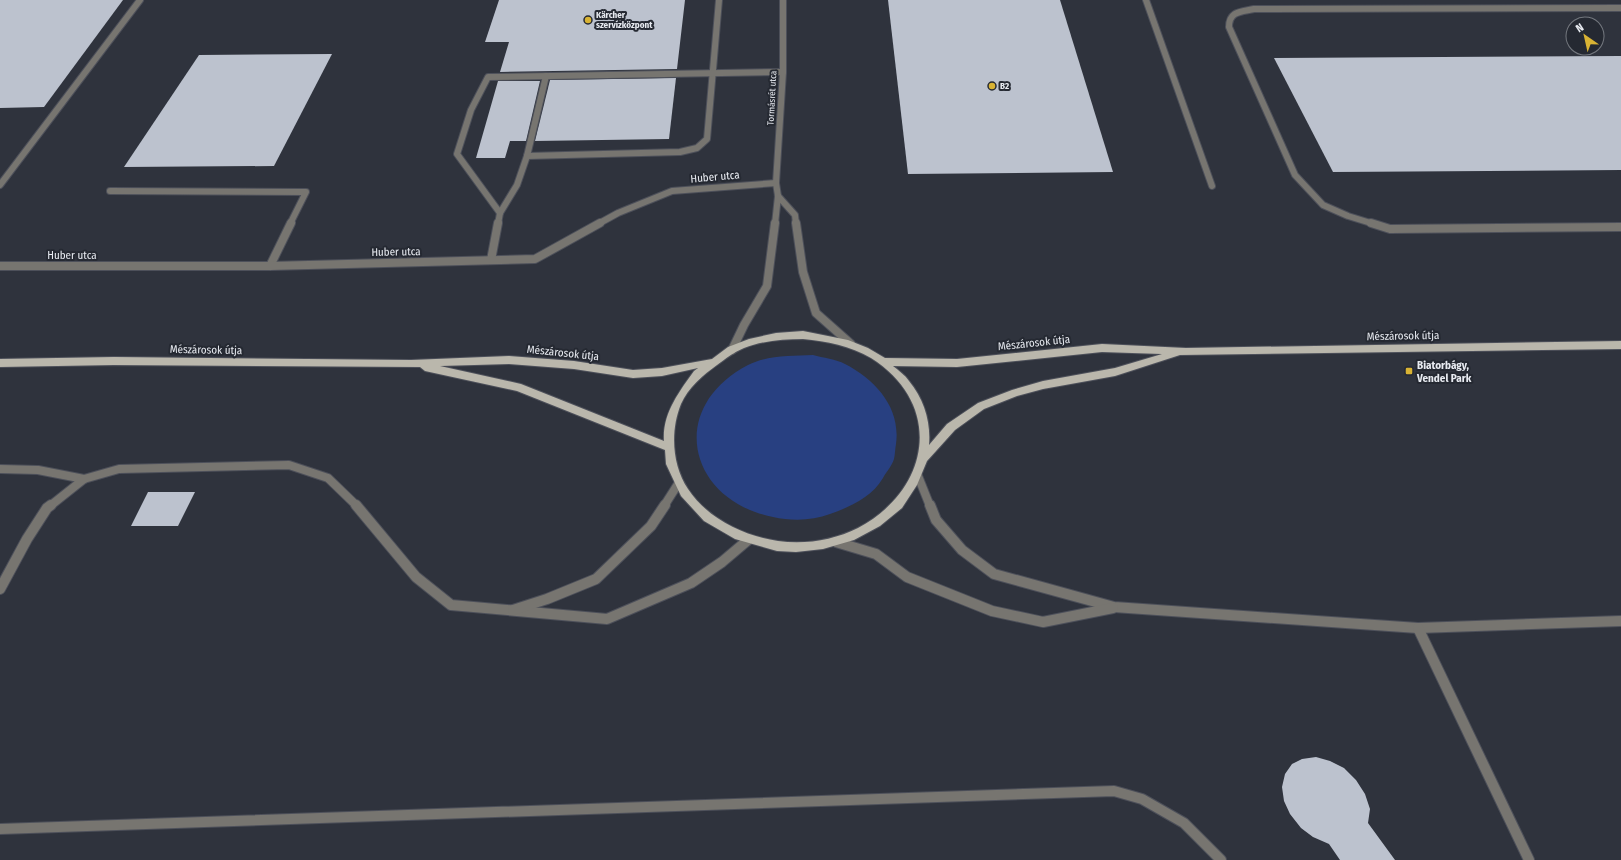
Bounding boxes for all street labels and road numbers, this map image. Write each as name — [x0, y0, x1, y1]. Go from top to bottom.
street label: Tormásrét utca — [766, 70, 778, 126]
street label: Huber utca — [690, 168, 740, 186]
street label: Huber utca — [371, 245, 421, 259]
street label: Huber utca — [47, 249, 97, 262]
street label: Mészárosok útja — [1367, 329, 1439, 343]
street label: Mészárosok útja — [997, 333, 1071, 353]
street label: Mészárosok útja — [170, 343, 242, 357]
street label: Mészárosok útja — [526, 343, 600, 363]

